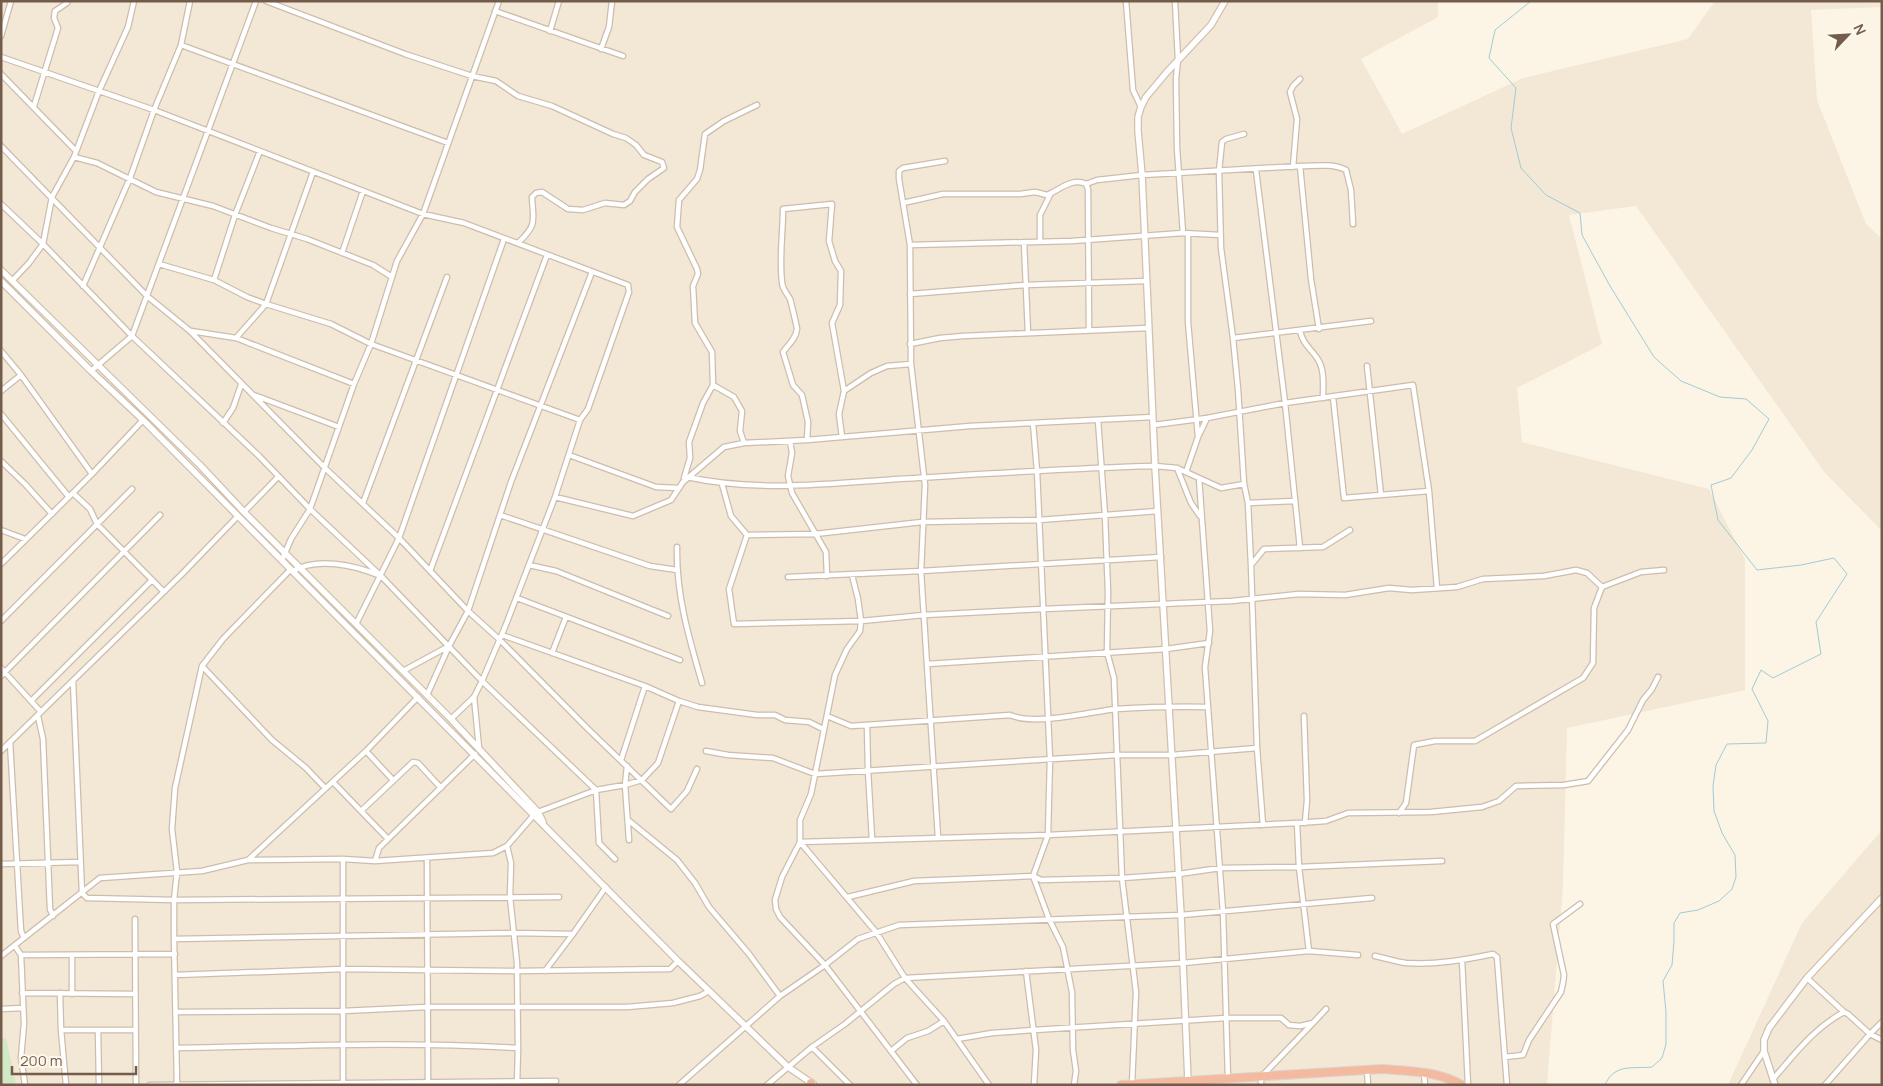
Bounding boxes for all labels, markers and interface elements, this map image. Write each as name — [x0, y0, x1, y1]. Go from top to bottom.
north arrow — [1823, 10, 1873, 60]
text: N — [1849, 21, 1871, 38]
scale bar — [12, 1044, 136, 1076]
text: 200 m — [20, 1050, 63, 1071]

